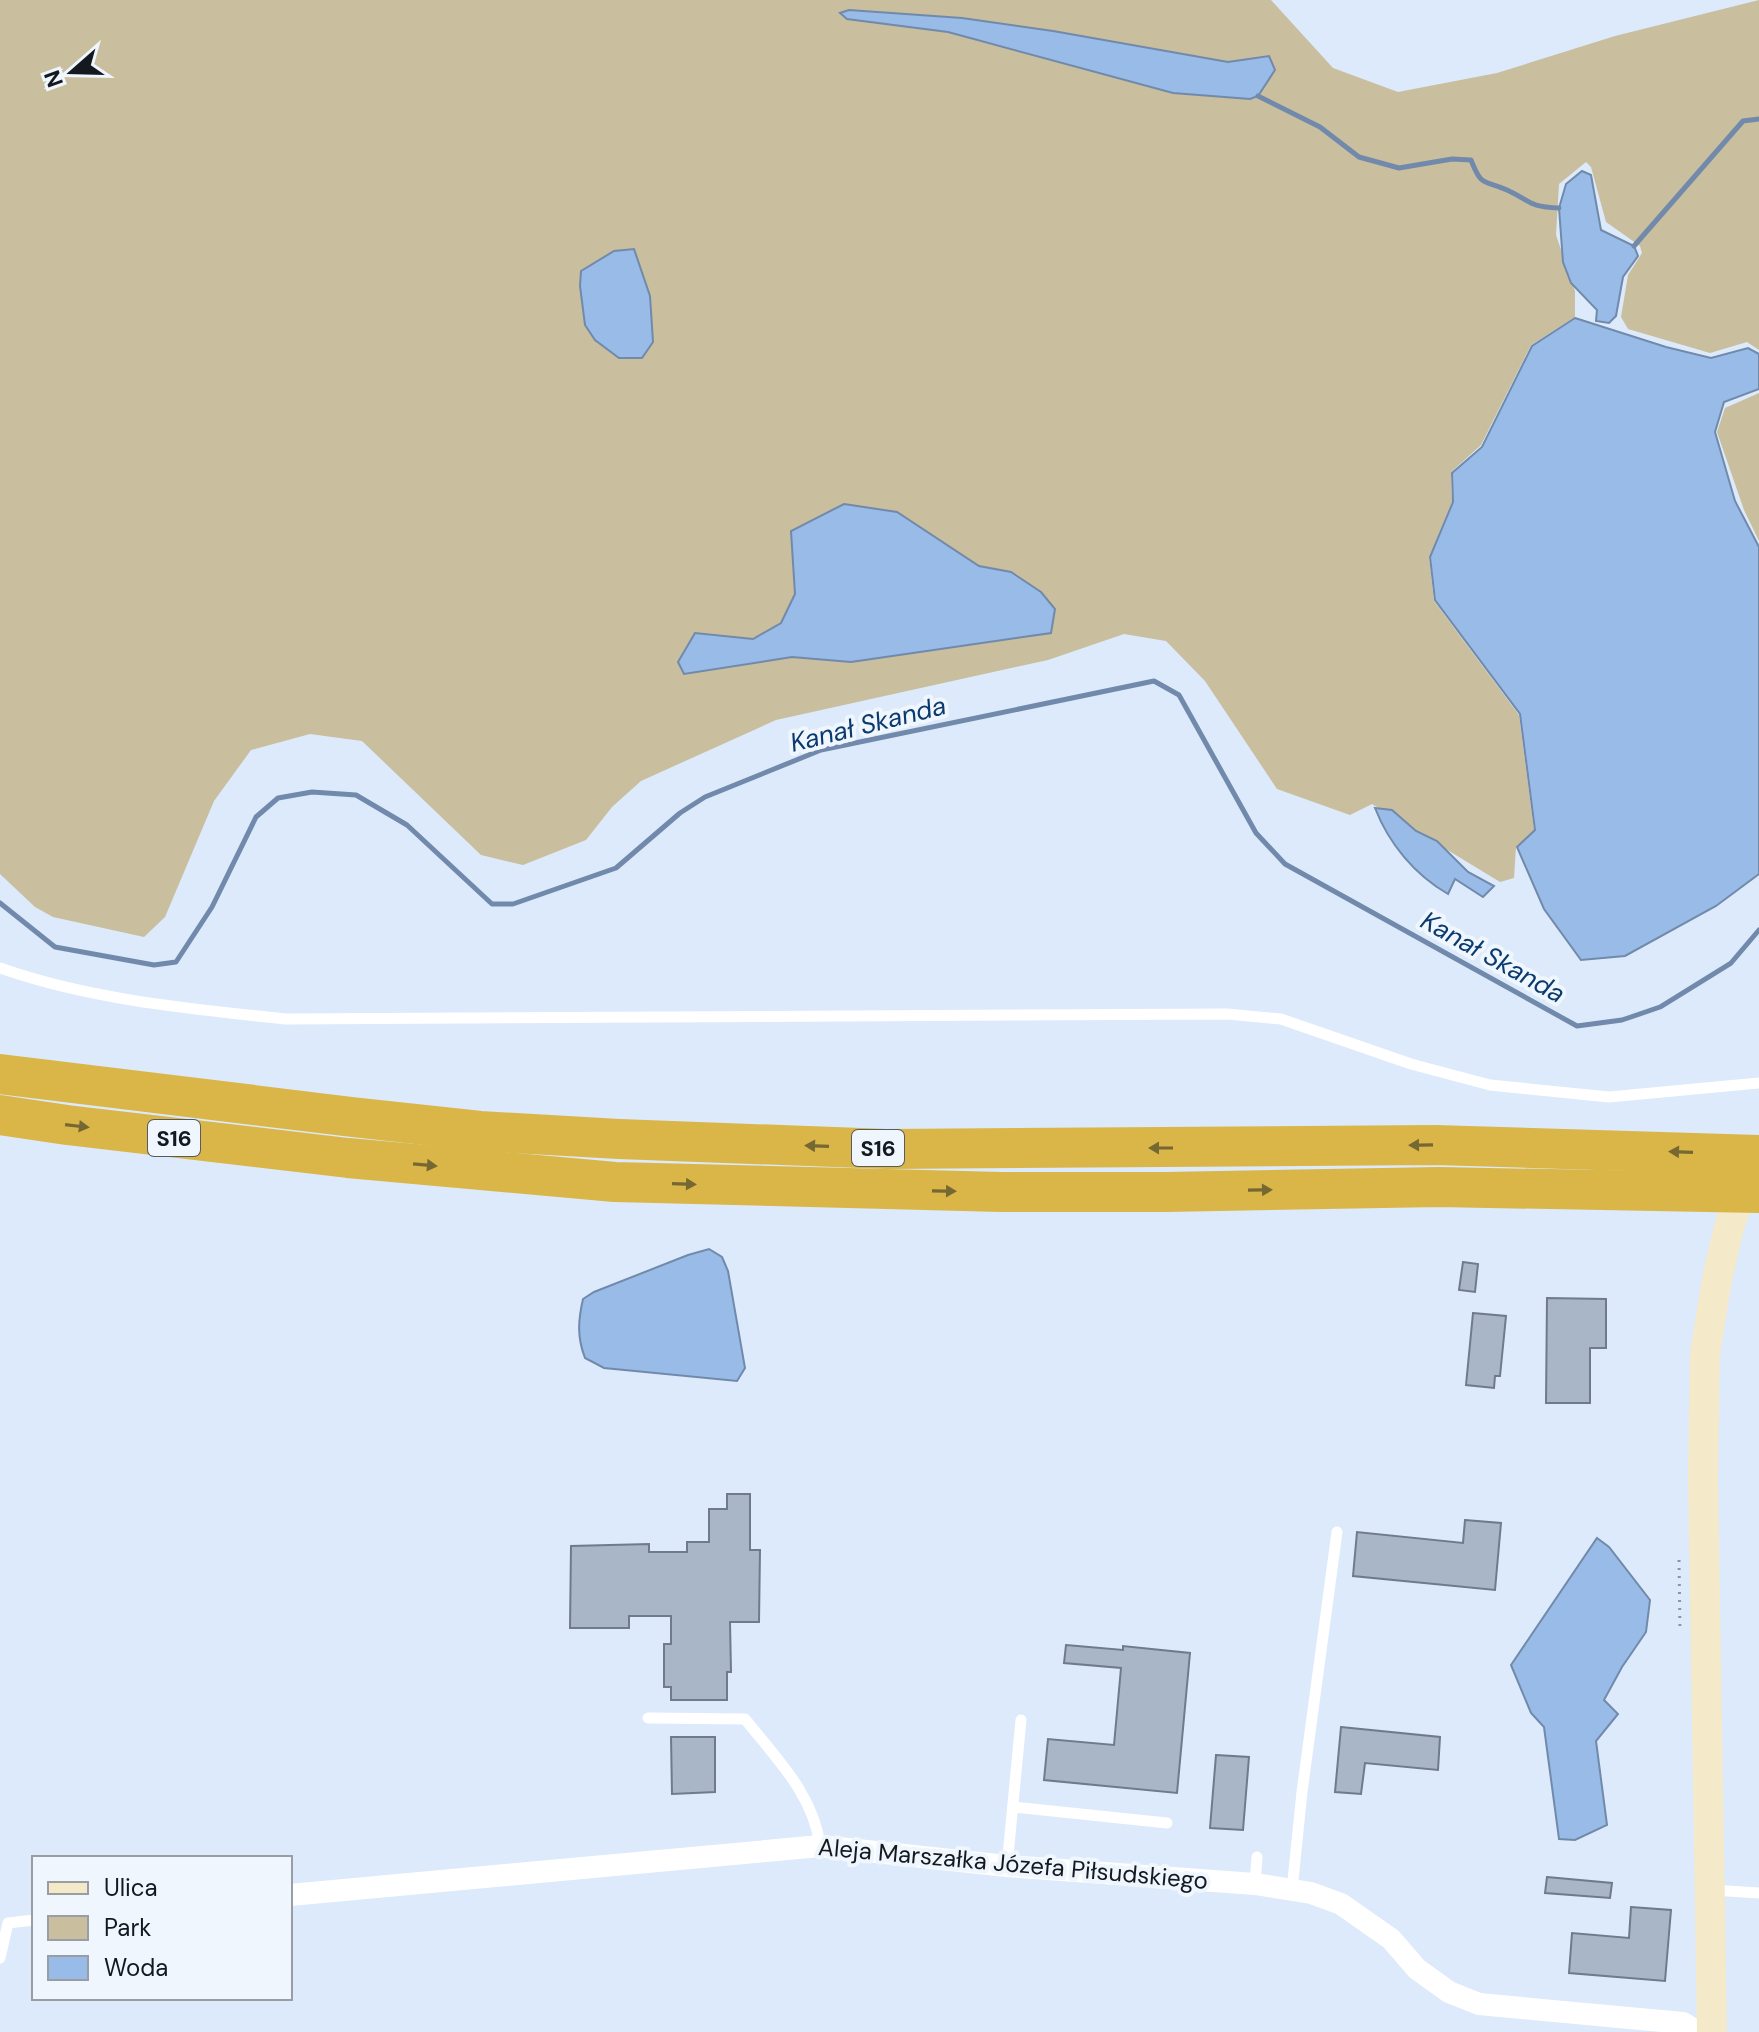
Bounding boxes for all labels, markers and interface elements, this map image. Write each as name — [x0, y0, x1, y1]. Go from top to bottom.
north arrow — [32, 32, 112, 112]
text: N — [37, 66, 70, 91]
water label: Kanał Skanda — [786, 688, 950, 760]
water label: Kanał Skanda — [1415, 903, 1571, 1011]
one-way arrow — [65, 1120, 90, 1133]
road number: S16 — [148, 1120, 200, 1156]
road number: S16 — [852, 1130, 904, 1166]
one-way arrow — [1408, 1139, 1433, 1152]
one-way arrow — [804, 1140, 829, 1153]
one-way arrow — [1148, 1142, 1173, 1154]
one-way arrow — [1668, 1146, 1693, 1158]
one-way arrow — [413, 1159, 438, 1172]
one-way arrow — [672, 1178, 697, 1191]
one-way arrow — [1248, 1184, 1273, 1197]
one-way arrow — [932, 1185, 957, 1198]
street label: Aleja Marszałka Józefa Piłsudskiego — [817, 1831, 1209, 1896]
legend — [32, 1856, 292, 2000]
text: Ulica — [104, 1872, 158, 1903]
text: Park — [104, 1912, 151, 1943]
text: Woda — [104, 1952, 168, 1983]

